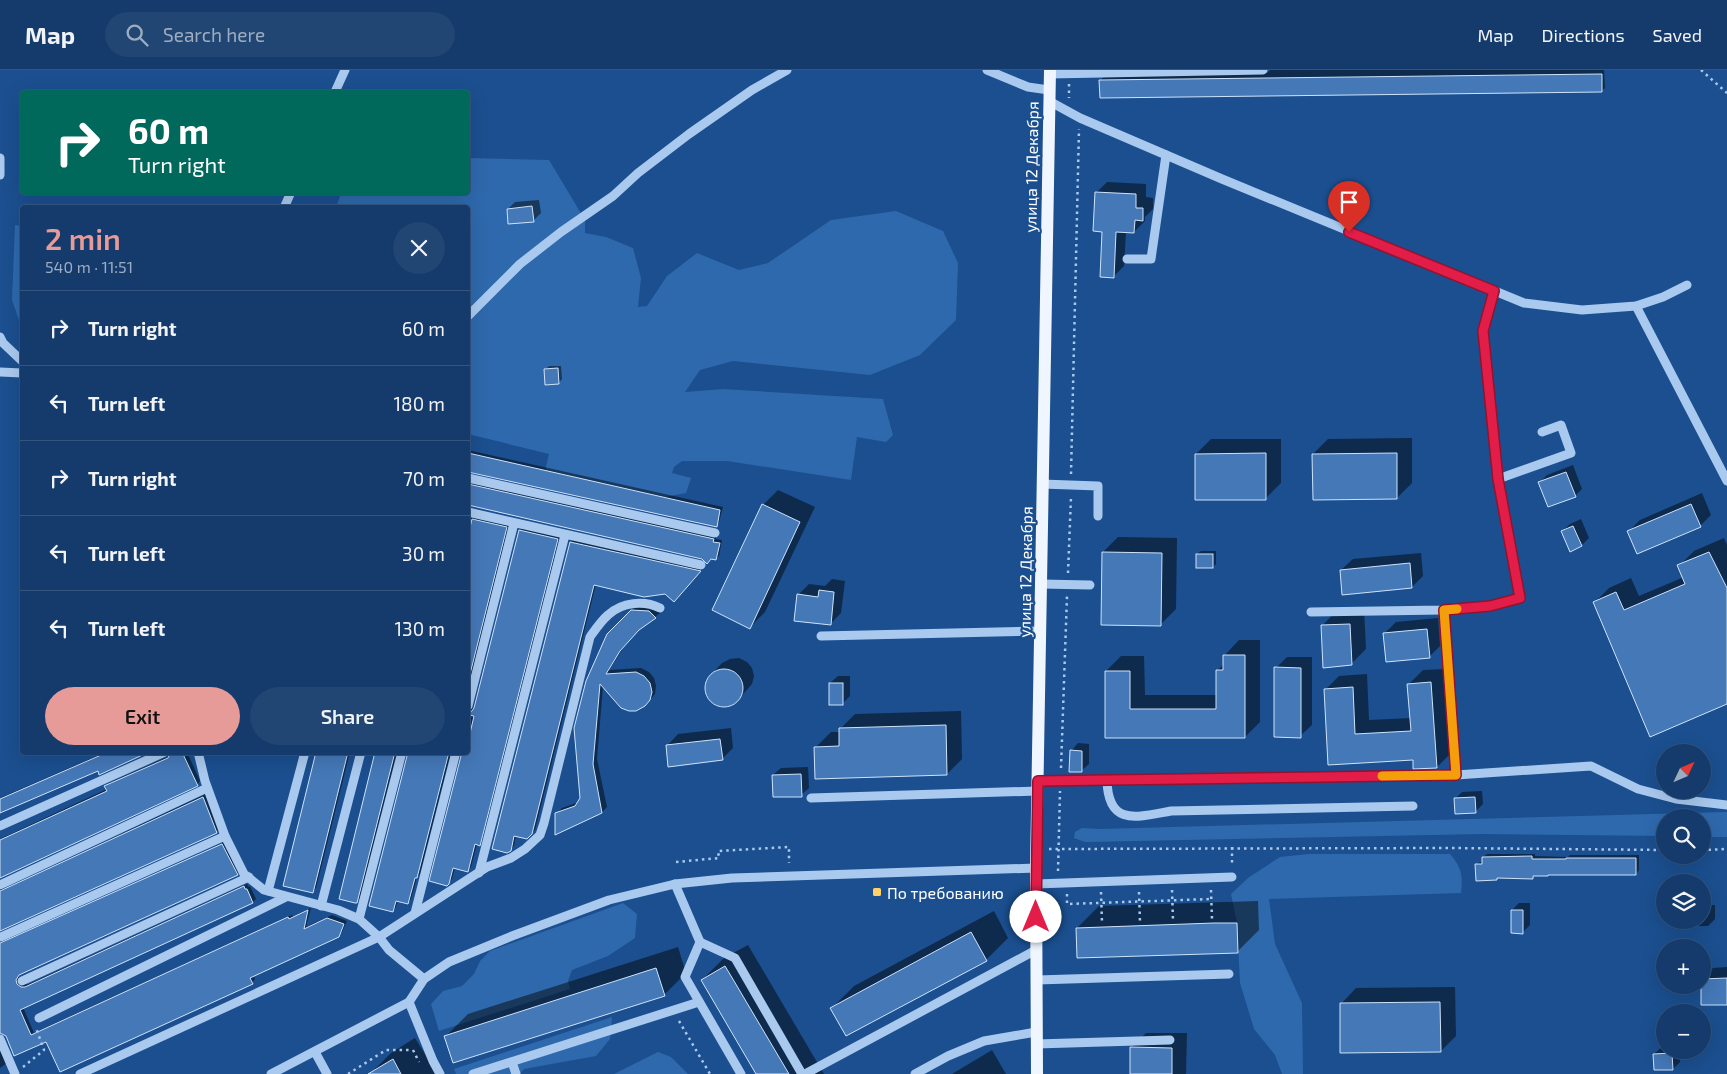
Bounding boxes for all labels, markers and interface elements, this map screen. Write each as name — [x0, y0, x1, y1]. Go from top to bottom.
search box — [105, 12, 455, 57]
text: Map — [25, 20, 75, 49]
icon: search — [123, 21, 151, 49]
text: Search here — [163, 23, 265, 46]
text: Map — [1477, 24, 1514, 46]
text: Directions — [1542, 24, 1625, 46]
text: Saved — [1653, 24, 1702, 46]
street label: улица 12 Декабря — [1020, 101, 1043, 233]
text: 60 m — [128, 109, 209, 151]
icon: right — [45, 110, 110, 175]
text: Turn right — [128, 151, 226, 177]
pin — [1328, 181, 1370, 232]
icon: arrive — [1335, 188, 1363, 216]
text: 2 min — [45, 220, 121, 256]
button: close — [393, 222, 445, 274]
text: 540 m · 11:51 — [45, 257, 133, 276]
icon: right — [45, 314, 73, 342]
text: Turn right — [88, 317, 176, 340]
text: 60 m — [402, 317, 445, 340]
icon: left — [45, 389, 73, 417]
text: Turn left — [88, 392, 165, 415]
text: 180 m — [394, 392, 445, 415]
icon: right — [45, 464, 73, 492]
text: Turn right — [88, 467, 176, 490]
text: 70 m — [403, 467, 445, 490]
street label: улица 12 Декабря — [1014, 506, 1037, 638]
icon: left — [45, 539, 73, 567]
text: Turn left — [88, 542, 165, 565]
text: 30 m — [402, 542, 445, 565]
icon: left — [45, 614, 73, 642]
text: Turn left — [88, 617, 165, 640]
text: 130 m — [395, 617, 445, 640]
button: Exit — [45, 687, 240, 745]
button: Share — [250, 687, 445, 745]
north arrow — [1656, 744, 1711, 799]
map controls — [1656, 744, 1711, 1059]
button: search — [1656, 809, 1711, 864]
button: layers — [1656, 874, 1711, 929]
place label: По требованию — [887, 883, 1004, 902]
marker: По требованию — [871, 886, 883, 898]
position arrow — [1009, 890, 1061, 942]
button: + — [1656, 939, 1711, 994]
button: − — [1656, 1004, 1711, 1059]

